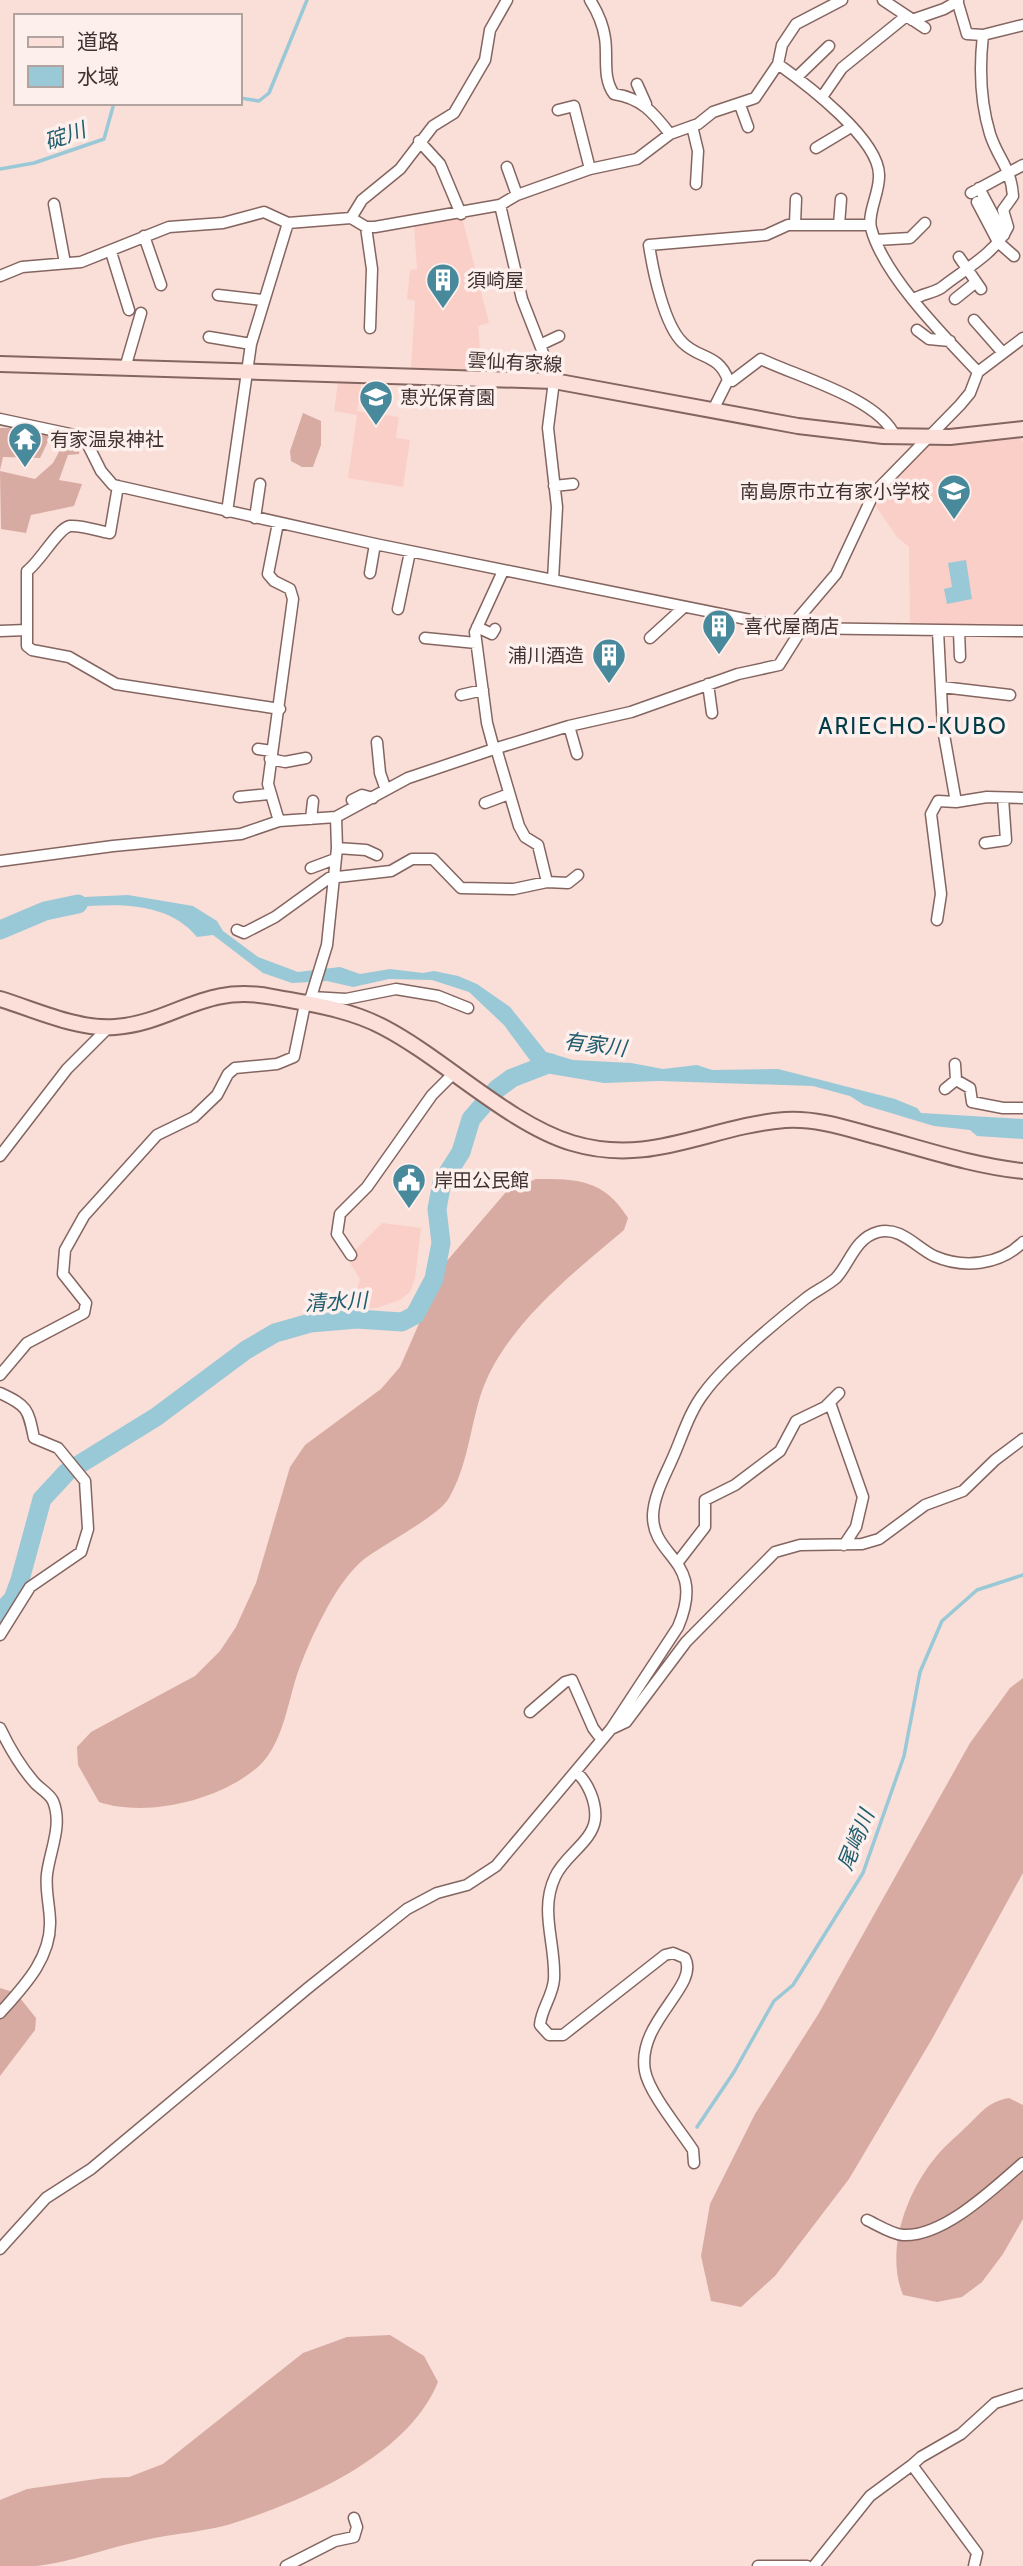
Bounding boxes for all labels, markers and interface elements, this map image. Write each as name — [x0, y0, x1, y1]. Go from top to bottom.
legend — [14, 14, 242, 105]
text: 道路 — [77, 29, 119, 54]
text: 水域 — [77, 64, 119, 89]
water label: 碇川 — [41, 116, 91, 154]
building icon: 須崎屋 — [424, 261, 462, 310]
place label: 須崎屋 — [467, 269, 524, 292]
street label: 雲仙有家線 — [467, 349, 563, 376]
school or university icon: 恵光保育園 — [357, 378, 395, 427]
place label: 恵光保育園 — [400, 386, 495, 409]
temple icon: 有家温泉神社 — [6, 420, 44, 469]
place label: 有家温泉神社 — [50, 428, 164, 451]
school or university icon: 南島原市立有家小学校 — [935, 472, 973, 521]
place label: 南島原市立有家小学校 — [740, 480, 930, 503]
building icon: 喜代屋商店 — [700, 607, 738, 656]
place label: 喜代屋商店 — [744, 615, 839, 638]
building icon: 浦川酒造 — [590, 636, 628, 685]
place label: 浦川酒造 — [508, 644, 584, 667]
district label: ARIECHO-KUBO — [818, 712, 1008, 740]
water label: 有家川 — [562, 1028, 630, 1061]
public building icon: 岸田公民館 — [390, 1161, 428, 1210]
place label: 岸田公民館 — [434, 1169, 529, 1192]
water label: 清水川 — [304, 1287, 370, 1316]
water label: 尾崎川 — [832, 1804, 880, 1874]

